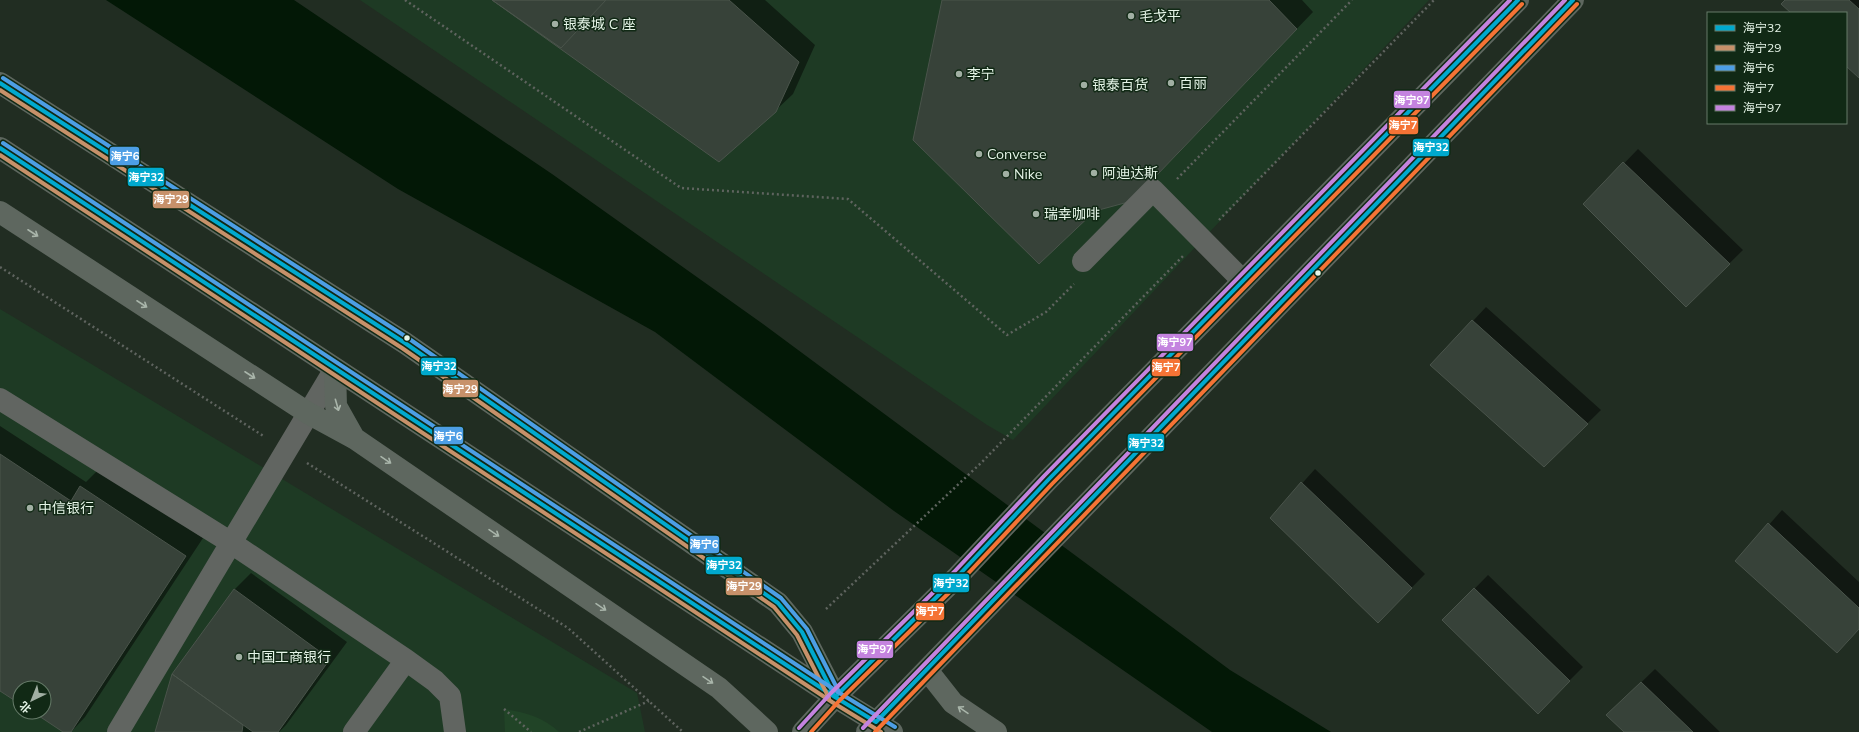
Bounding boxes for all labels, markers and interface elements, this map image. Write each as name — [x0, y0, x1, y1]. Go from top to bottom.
place label: 毛戈平 — [1139, 7, 1181, 25]
marker: 毛戈平 — [1126, 11, 1136, 21]
legend — [1707, 12, 1847, 124]
place label: 银泰城 C 座 — [563, 15, 636, 33]
marker: 银泰城 C 座 — [550, 19, 560, 29]
text: 海宁32 — [1743, 20, 1781, 35]
text: 海宁29 — [1743, 40, 1781, 55]
text: 海宁6 — [1743, 60, 1774, 75]
place label: 李宁 — [967, 65, 995, 83]
marker: 李宁 — [954, 69, 964, 79]
place label: 百丽 — [1179, 74, 1207, 92]
place label: 银泰百货 — [1092, 76, 1148, 94]
marker: 百丽 — [1166, 78, 1176, 88]
marker: 银泰百货 — [1079, 80, 1089, 90]
text: 海宁7 — [1743, 80, 1774, 95]
line badge: 海宁97 — [1393, 90, 1431, 109]
text: 海宁97 — [1394, 93, 1430, 107]
text: 海宁97 — [1743, 100, 1781, 115]
line badge: 海宁7 — [1388, 116, 1419, 135]
text: 海宁7 — [1389, 118, 1418, 132]
line badge: 海宁32 — [1412, 138, 1450, 157]
text: 海宁32 — [1413, 140, 1449, 154]
place label: Converse — [987, 145, 1047, 163]
line badge: 海宁6 — [109, 146, 140, 166]
text: 海宁6 — [111, 149, 140, 163]
marker: Converse — [974, 149, 984, 159]
place label: 阿迪达斯 — [1102, 164, 1158, 182]
place label: Nike — [1014, 165, 1042, 183]
line badge: 海宁32 — [127, 167, 165, 187]
marker: 阿迪达斯 — [1089, 168, 1099, 178]
marker: Nike — [1001, 169, 1011, 179]
text: 海宁32 — [128, 170, 164, 184]
line badge: 海宁29 — [152, 190, 190, 209]
text: 海宁29 — [153, 192, 189, 206]
place label: 瑞幸咖啡 — [1044, 205, 1100, 223]
marker: 瑞幸咖啡 — [1031, 209, 1041, 219]
one-way arrow — [27, 229, 38, 237]
unlabelled marker — [1313, 268, 1323, 278]
one-way arrow — [136, 300, 147, 308]
unlabelled marker — [402, 333, 412, 343]
line badge: 海宁97 — [1156, 333, 1194, 352]
text: 海宁97 — [1157, 335, 1193, 349]
line badge: 海宁32 — [420, 357, 457, 376]
line badge: 海宁7 — [1151, 358, 1181, 377]
text: 海宁32 — [421, 359, 457, 373]
text: 海宁7 — [1152, 360, 1181, 374]
one-way arrow — [245, 371, 256, 379]
line badge: 海宁29 — [442, 379, 479, 398]
text: 海宁29 — [442, 382, 478, 396]
one-way arrow — [334, 399, 341, 412]
line badge: 海宁6 — [433, 426, 464, 445]
text: 海宁6 — [434, 429, 463, 443]
line badge: 海宁32 — [1127, 433, 1165, 452]
text: 海宁32 — [1128, 436, 1164, 450]
one-way arrow — [381, 456, 392, 464]
place label: 中信银行 — [38, 499, 94, 517]
marker: 中信银行 — [25, 503, 35, 513]
one-way arrow — [488, 529, 499, 537]
line badge: 海宁6 — [689, 535, 720, 554]
text: 海宁6 — [690, 537, 719, 551]
line badge: 海宁32 — [705, 556, 743, 575]
text: 海宁32 — [706, 558, 742, 572]
line badge: 海宁32 — [932, 573, 970, 593]
text: 海宁32 — [933, 576, 969, 590]
line badge: 海宁29 — [725, 577, 763, 596]
text: 海宁29 — [726, 579, 762, 593]
line badge: 海宁7 — [915, 602, 945, 621]
one-way arrow — [595, 603, 606, 611]
text: 海宁7 — [916, 604, 945, 618]
line badge: 海宁97 — [856, 640, 894, 659]
text: 海宁97 — [857, 642, 893, 656]
place label: 中国工商银行 — [247, 648, 331, 666]
marker: 中国工商银行 — [234, 652, 244, 662]
one-way arrow — [702, 676, 713, 684]
north arrow — [12, 680, 52, 720]
text: 北 — [16, 698, 34, 716]
one-way arrow — [958, 706, 969, 714]

